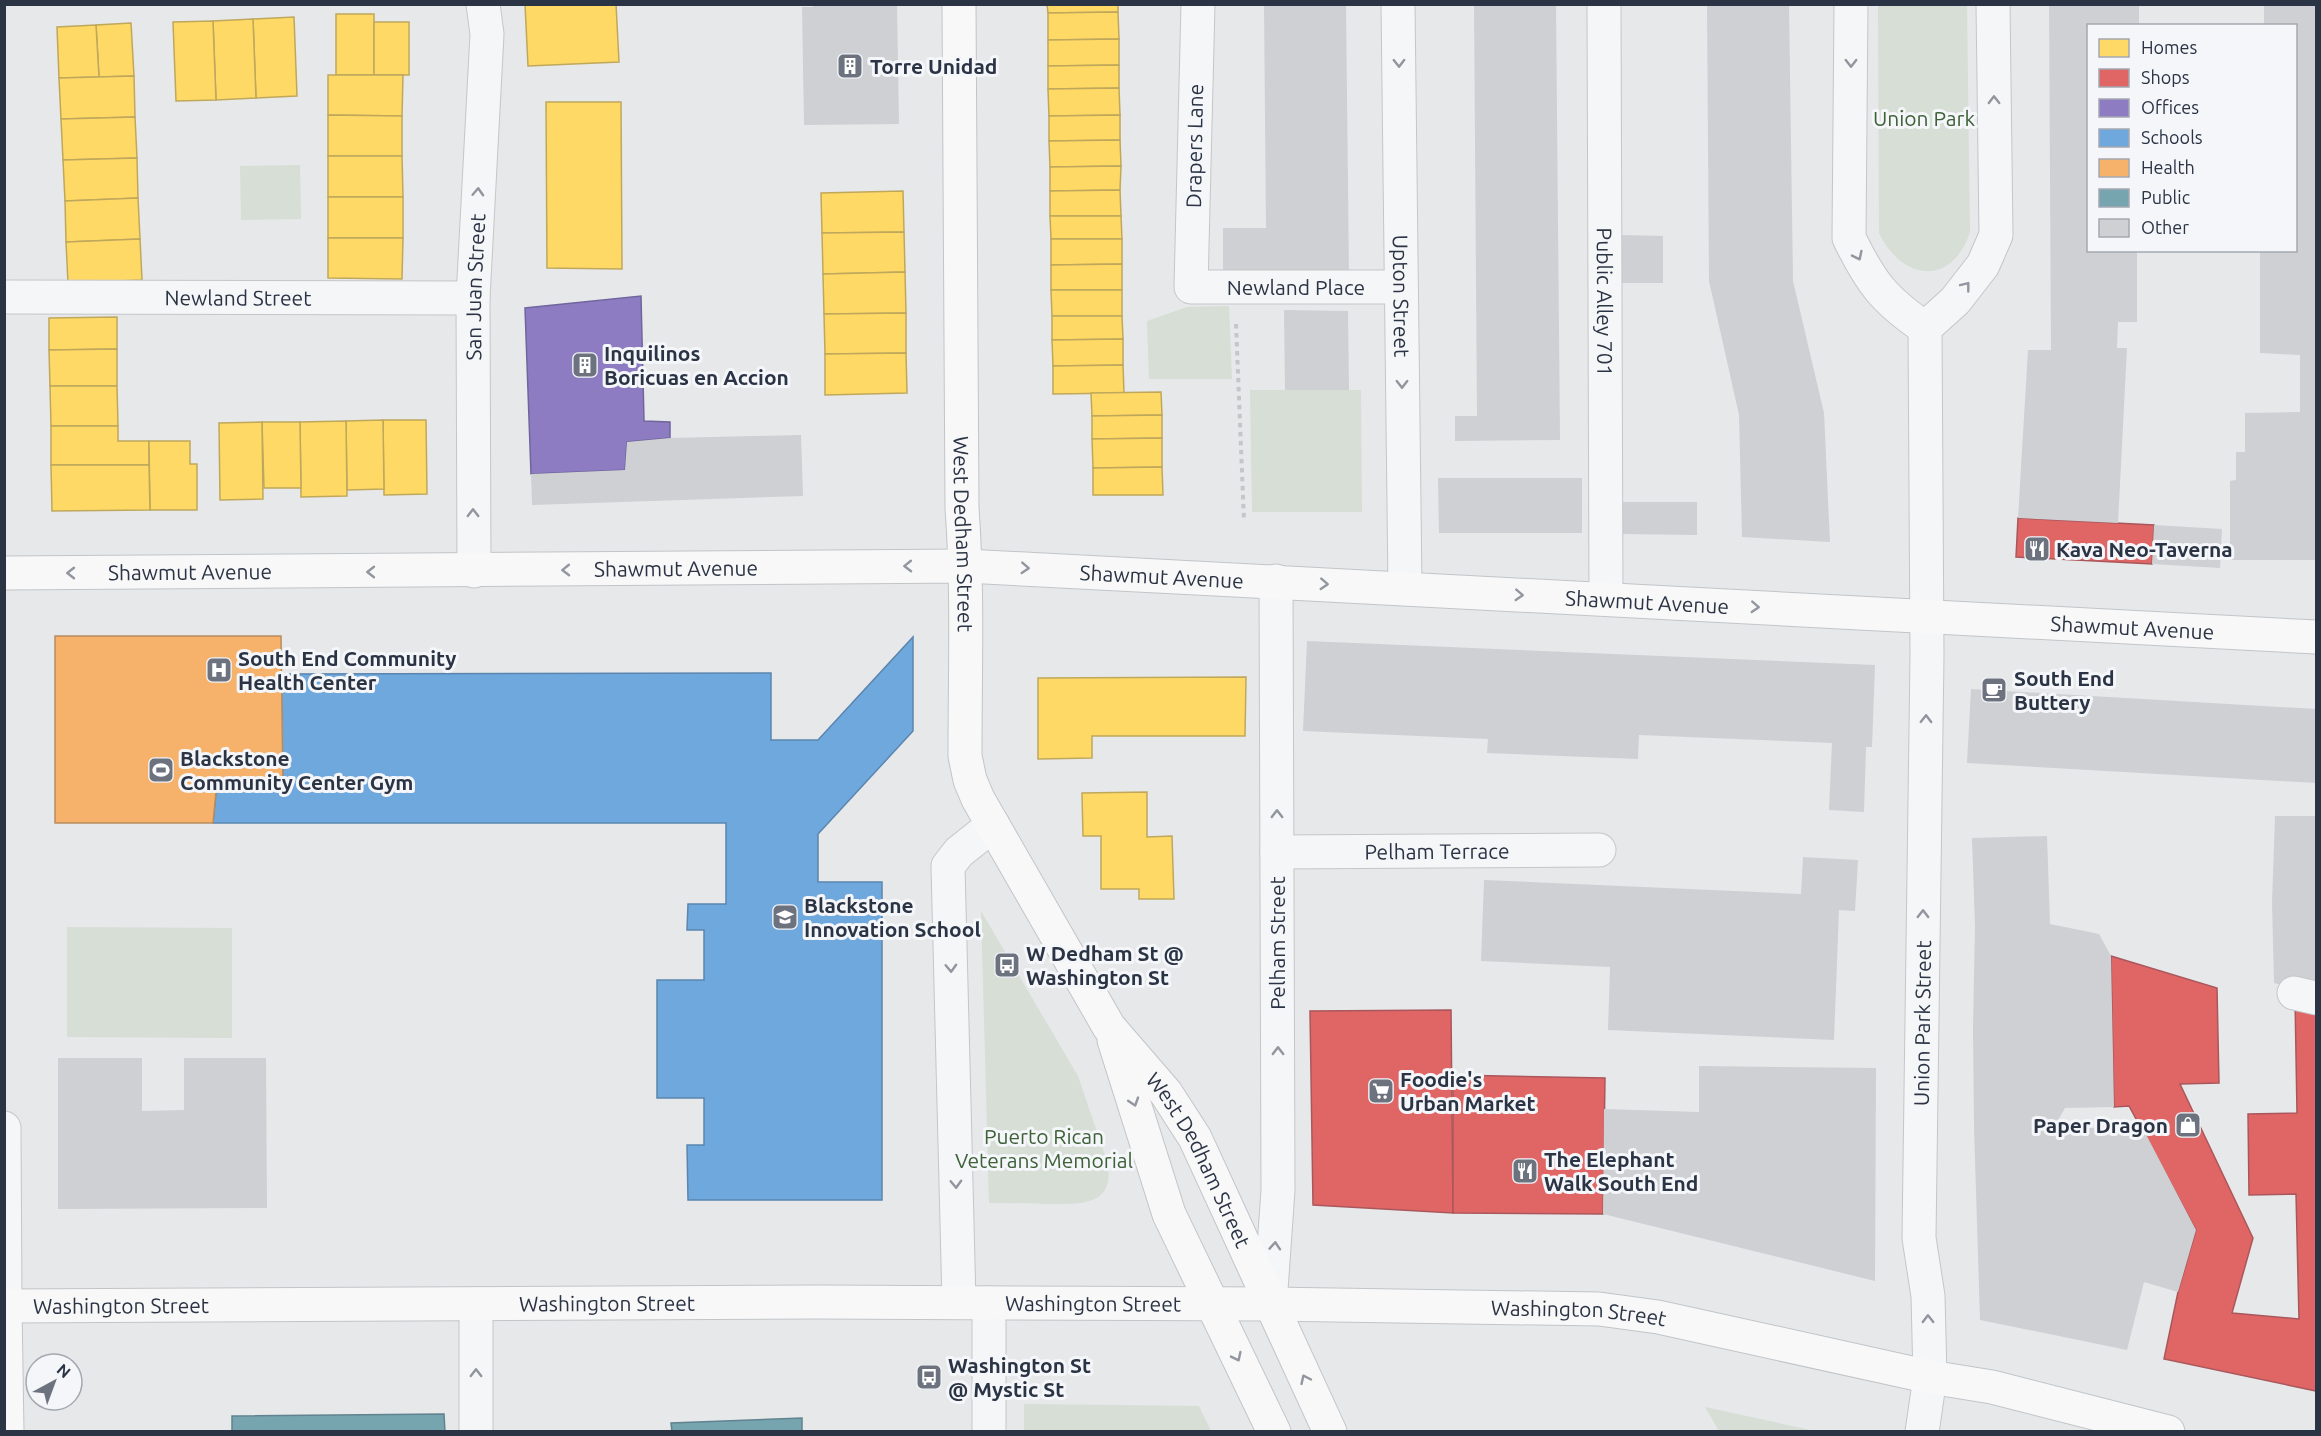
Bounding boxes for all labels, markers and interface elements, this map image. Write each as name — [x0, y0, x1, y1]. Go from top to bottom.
legend — [2087, 24, 2297, 252]
text: Homes — [2141, 37, 2198, 57]
building icon: Torre Unidad — [835, 51, 865, 81]
place label: Torre Unidad — [870, 54, 997, 78]
one-way arrow — [1393, 58, 1406, 67]
one-way arrow — [1845, 58, 1857, 67]
text: Shops — [2141, 67, 2190, 87]
street label: Drapers Lane — [1181, 84, 1207, 208]
one-way arrow — [1988, 95, 2000, 104]
text: Offices — [2141, 97, 2199, 117]
park label: Union Park — [1873, 106, 1976, 130]
text: Schools — [2141, 127, 2203, 147]
text: Health — [2141, 157, 2195, 177]
one-way arrow — [472, 187, 485, 196]
text: Public — [2141, 187, 2190, 207]
street label: San Juan Street — [461, 213, 489, 361]
text: Other — [2141, 217, 2189, 237]
street label: Public Alley 701 — [1593, 228, 1617, 376]
street label: Upton Street — [1389, 235, 1414, 357]
one-way arrow — [1850, 250, 1862, 261]
street label: Newland Place — [1227, 275, 1365, 299]
one-way arrow — [1959, 282, 1970, 293]
street label: Newland Street — [164, 285, 312, 310]
place label: Inquilinos Boricuas en Accion — [604, 341, 789, 389]
building icon: Inquilinos Boricuas en Accion — [570, 350, 600, 380]
one-way arrow — [1396, 379, 1408, 388]
street label: West Dedham Street — [950, 436, 978, 632]
one-way arrow — [467, 508, 480, 517]
restaurant icon: Kava Neo-Taverna — [2022, 534, 2052, 564]
place label: Kava Neo-Taverna — [2056, 537, 2233, 561]
street label: Shawmut Avenue — [594, 556, 758, 581]
street label: Shawmut Avenue — [108, 559, 272, 584]
one-way arrow — [903, 560, 912, 572]
street label: Shawmut Avenue — [1079, 560, 1244, 593]
one-way arrow — [1020, 561, 1029, 574]
one-way arrow — [561, 564, 570, 576]
one-way arrow — [366, 566, 375, 578]
one-way arrow — [66, 567, 75, 579]
one-way arrow — [1320, 577, 1329, 590]
street label: Shawmut Avenue — [1564, 586, 1730, 618]
one-way arrow — [1514, 588, 1523, 601]
one-way arrow — [1751, 600, 1760, 613]
street label: Shawmut Avenue — [2050, 611, 2215, 644]
place label: South End Community Health Center — [238, 646, 456, 694]
hospital icon: South End Community Health Center — [204, 655, 234, 685]
place label: South End Buttery — [2014, 666, 2115, 714]
cafe icon: South End Buttery — [1979, 675, 2009, 705]
one-way arrow — [1920, 715, 1932, 724]
place label: Blackstone Community Center Gym — [180, 746, 413, 794]
sports icon: Blackstone Community Center Gym — [146, 755, 176, 785]
one-way arrow — [1271, 810, 1283, 819]
street label: Pelham Terrace — [1364, 839, 1510, 863]
street label: Pelham Street — [1265, 876, 1289, 1010]
place label: Blackstone Innovation School — [804, 893, 981, 941]
school or university icon: Blackstone Innovation School — [770, 902, 800, 932]
one-way arrow — [1917, 910, 1929, 919]
street label: Union Park Street — [1909, 940, 1935, 1106]
place label: W Dedham St @ Washington St — [1026, 941, 1184, 989]
bus stop icon: W Dedham St @ Washington St — [992, 950, 1022, 980]
one-way arrow — [944, 964, 957, 973]
one-way arrow — [1272, 1047, 1284, 1056]
street label: West Dedham Street — [1142, 1067, 1256, 1251]
place label: Foodie's Urban Market — [1400, 1067, 1536, 1115]
supermarket icon: Foodie's Urban Market — [1366, 1076, 1396, 1106]
one-way arrow — [1127, 1096, 1139, 1107]
shop icon: Paper Dragon — [2173, 1110, 2203, 1140]
place label: Paper Dragon — [2033, 1113, 2168, 1137]
park label: Puerto Rican Veterans Memorial — [955, 1124, 1133, 1172]
place label: The Elephant Walk South End — [1544, 1147, 1698, 1195]
restaurant icon: The Elephant Walk South End — [1510, 1156, 1540, 1186]
one-way arrow — [950, 1179, 963, 1188]
one-way arrow — [1268, 1241, 1281, 1251]
street label: Washington Street — [519, 1291, 695, 1315]
street label: Washington Street — [1005, 1291, 1181, 1316]
street label: Washington Street — [33, 1293, 209, 1318]
street label: Washington Street — [1491, 1295, 1669, 1331]
one-way arrow — [1922, 1314, 1934, 1323]
one-way arrow — [1230, 1350, 1241, 1361]
north arrow — [24, 1352, 84, 1412]
place label: Washington St @ Mystic St — [948, 1353, 1091, 1401]
text: N — [53, 1360, 74, 1381]
bus stop icon: Washington St @ Mystic St — [914, 1362, 944, 1392]
one-way arrow — [470, 1369, 482, 1378]
one-way arrow — [1300, 1374, 1312, 1385]

